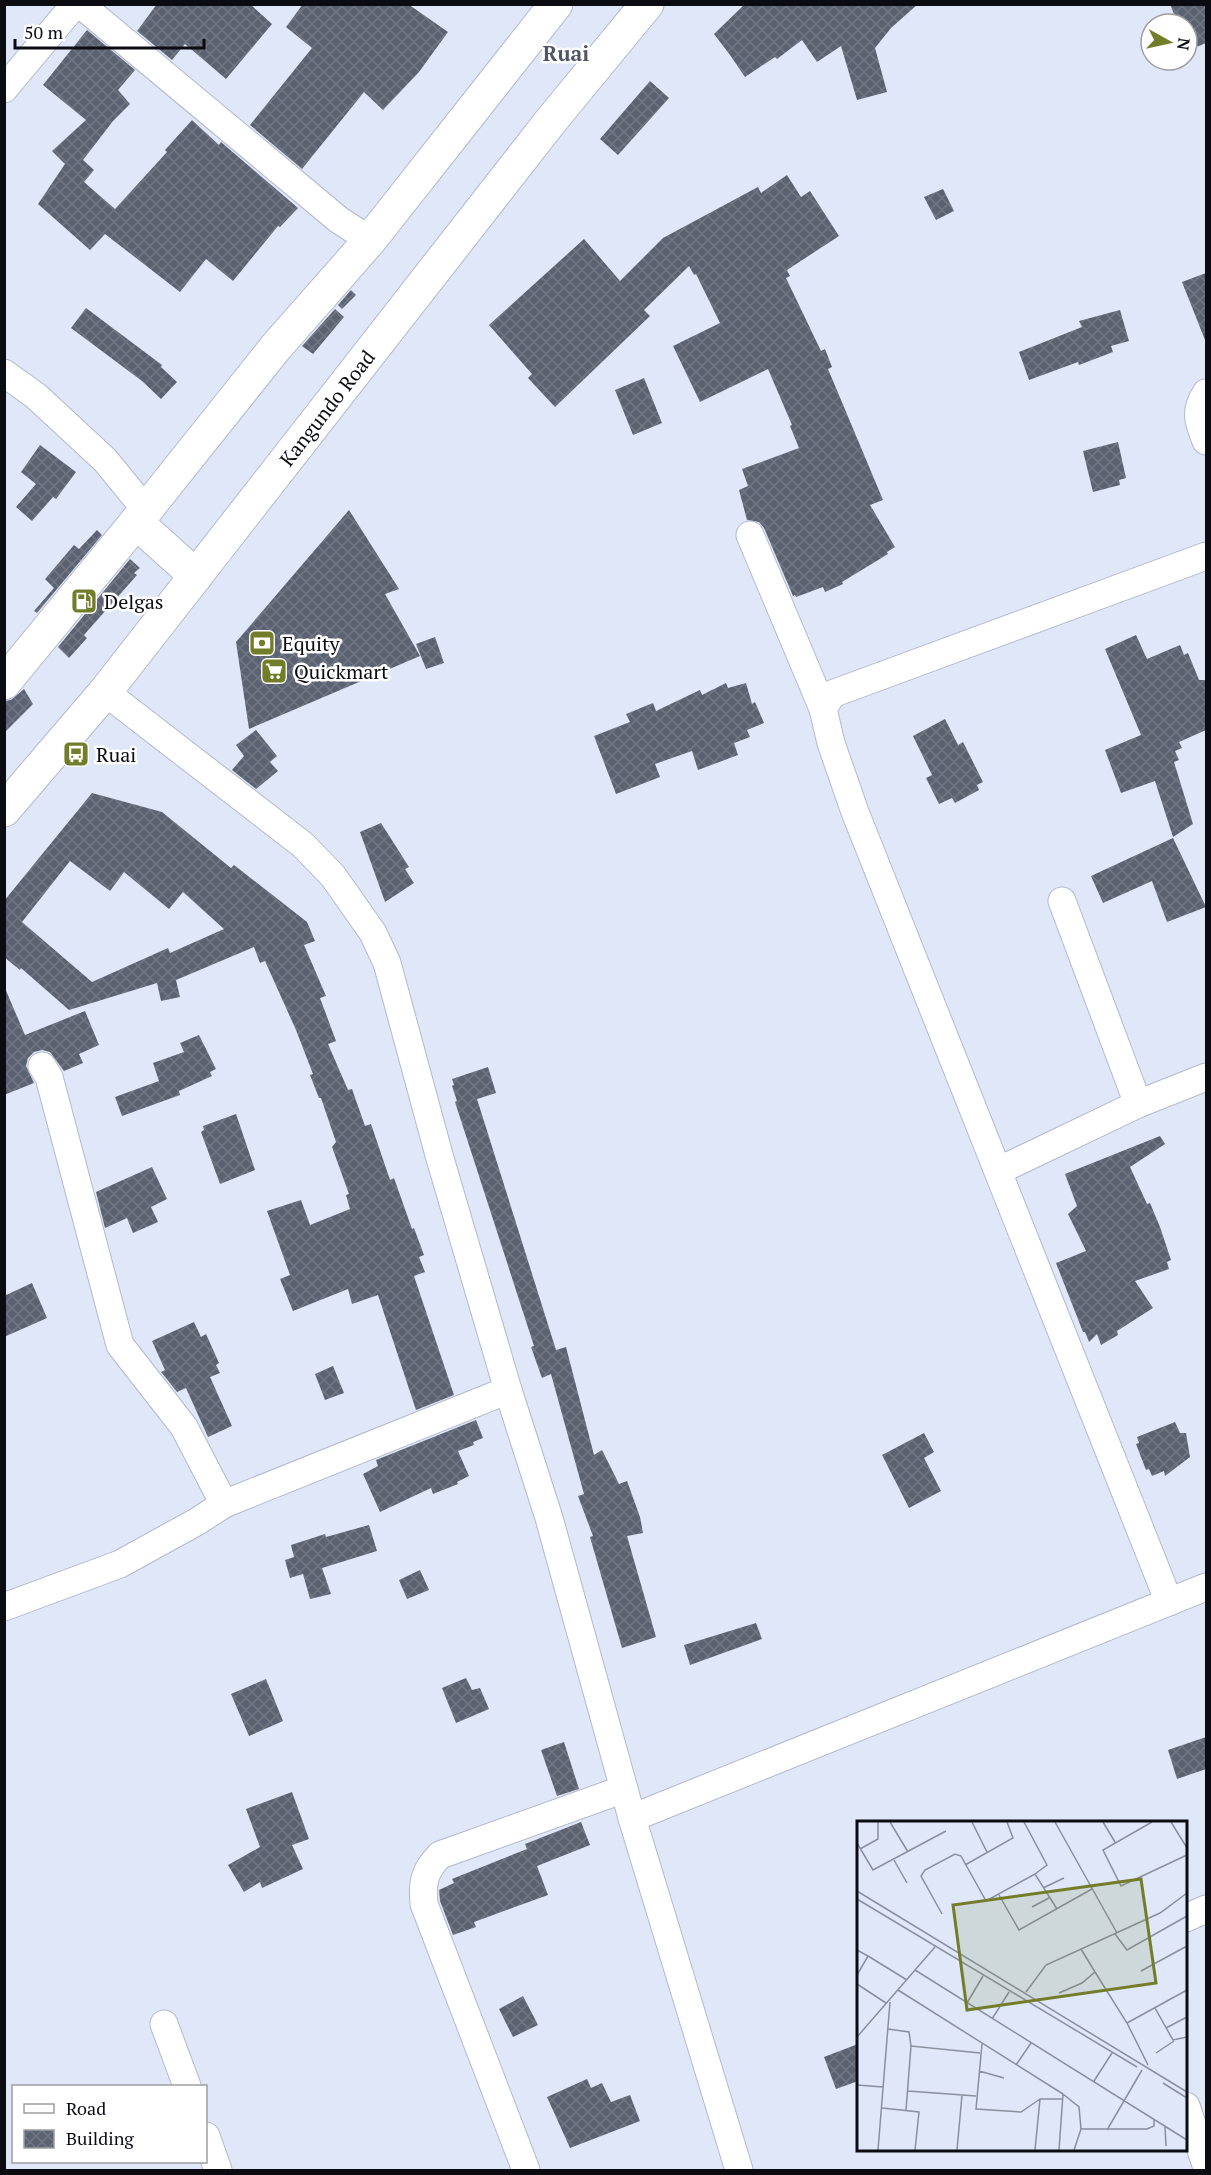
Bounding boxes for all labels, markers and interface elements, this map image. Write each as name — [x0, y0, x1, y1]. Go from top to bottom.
scale bar — [15, 12, 204, 50]
north arrow — [1139, 12, 1199, 72]
text: 50 m — [24, 20, 64, 44]
text: N — [1172, 37, 1196, 52]
district label: Ruai — [543, 39, 589, 67]
street label: Kangundo Road — [273, 344, 381, 472]
fuel station icon: Delgas — [69, 586, 99, 616]
place label: Delgas — [104, 588, 164, 615]
bank icon: Equity — [247, 628, 277, 658]
place label: Equity — [282, 630, 340, 657]
supermarket icon: Quickmart — [259, 656, 289, 686]
place label: Quickmart — [294, 658, 389, 685]
bus stop icon: Ruai — [61, 739, 91, 769]
place label: Ruai — [96, 741, 136, 768]
inset map — [857, 1821, 1187, 2151]
legend — [12, 2085, 207, 2163]
text: Road — [66, 2096, 106, 2120]
text: Building — [66, 2126, 134, 2150]

